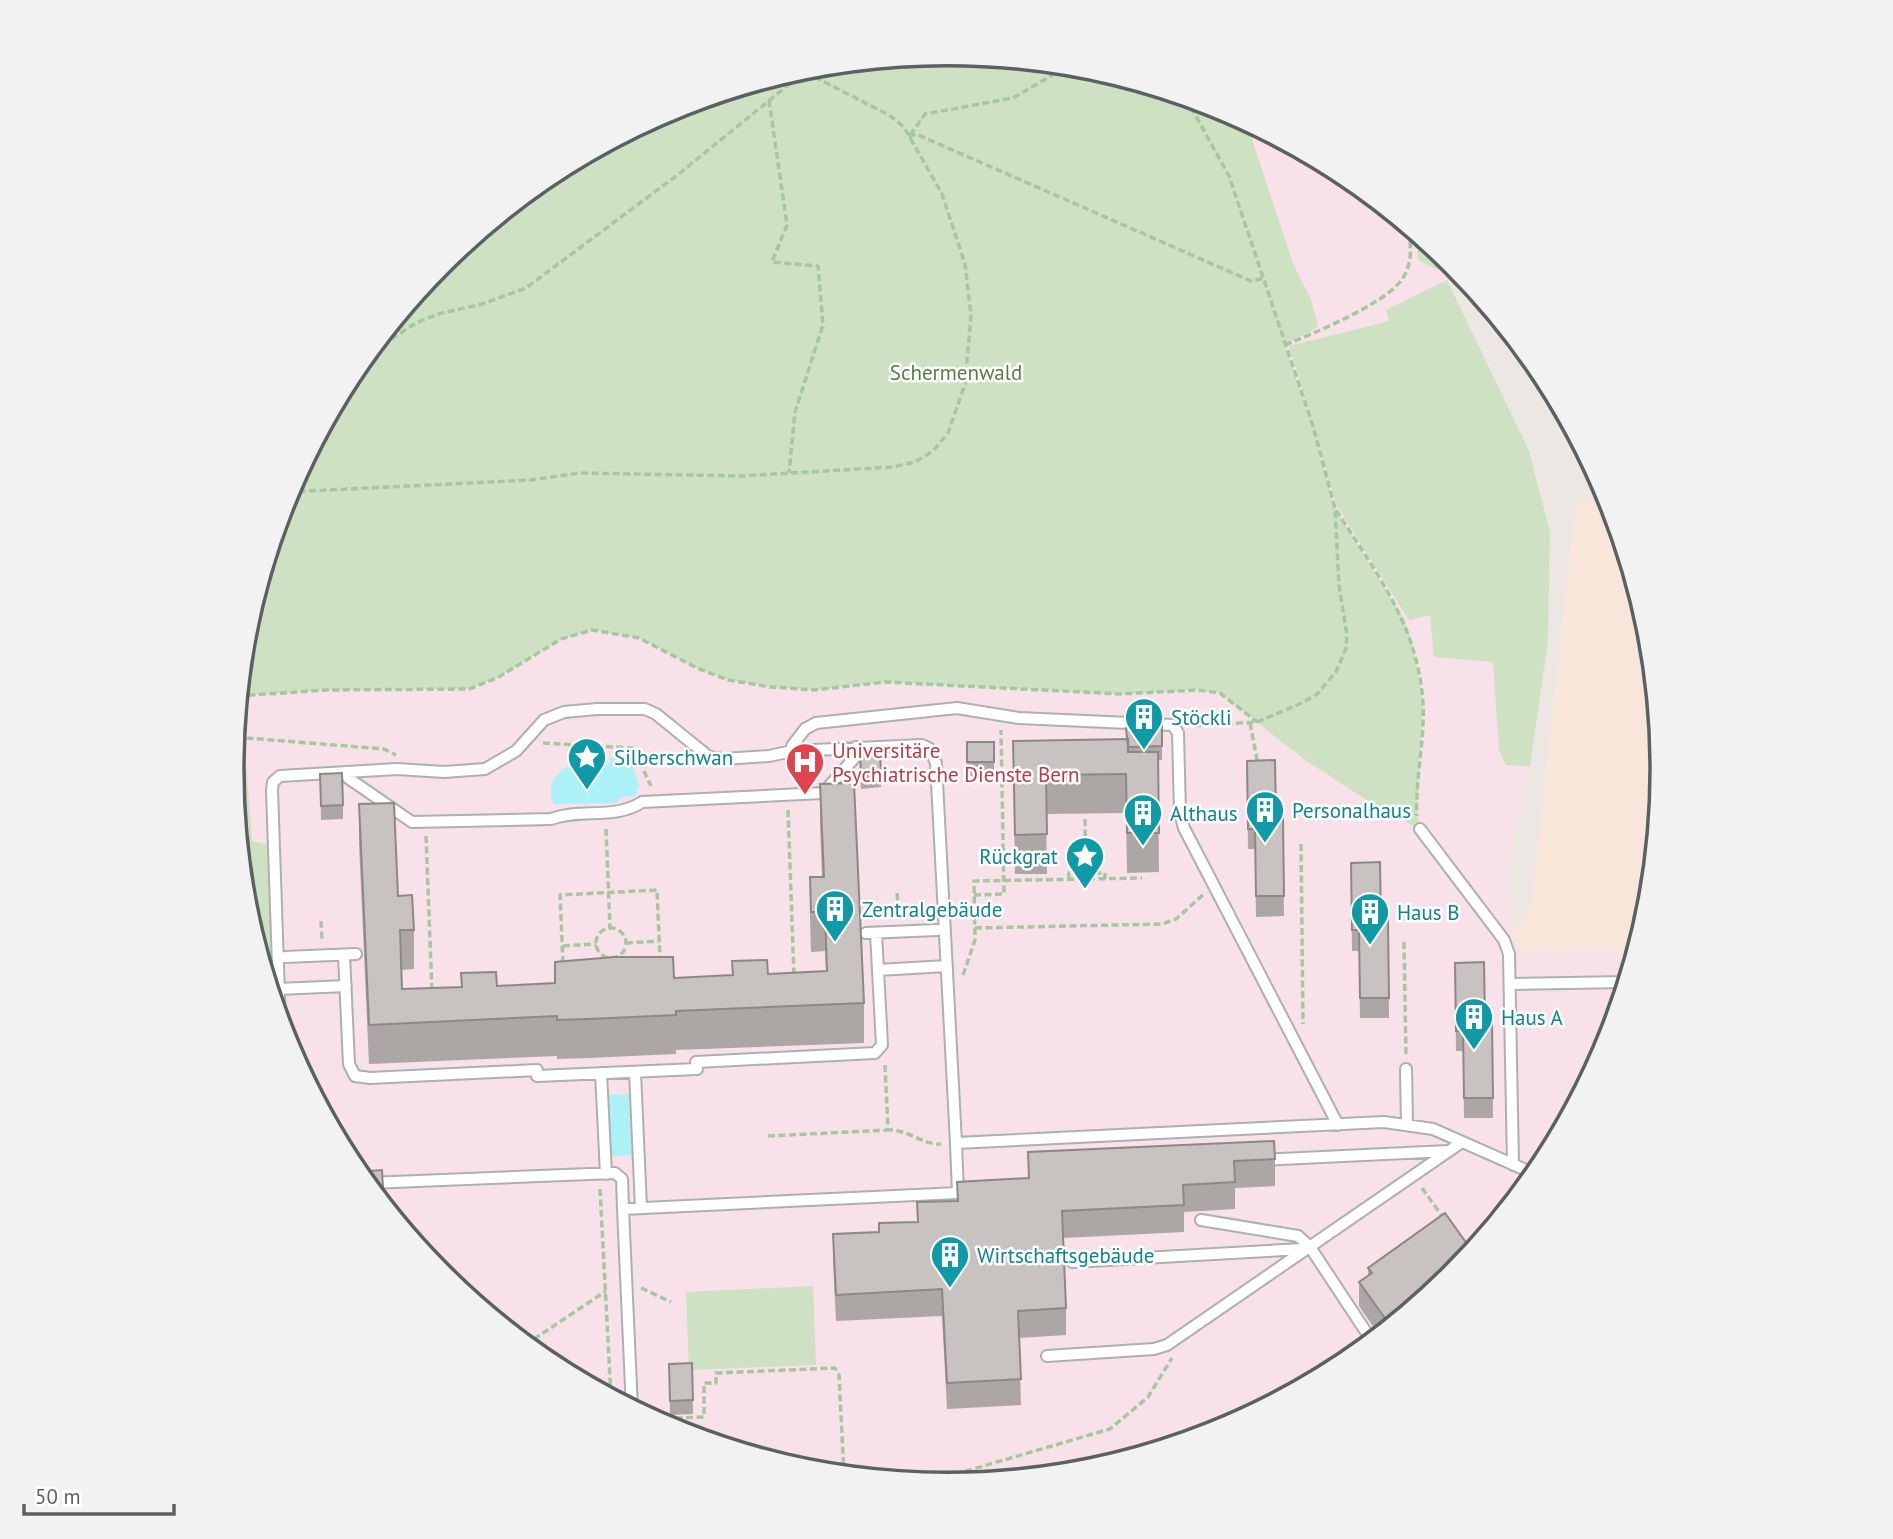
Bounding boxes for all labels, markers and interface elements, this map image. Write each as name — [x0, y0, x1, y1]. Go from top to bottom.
park label: Schermenwald — [890, 359, 1022, 386]
building icon: Stöckli — [1123, 696, 1165, 751]
place label: Stöckli — [1171, 704, 1232, 731]
place icon: Silberschwan — [566, 736, 608, 791]
place label: Universitäre Psychiatrische Dienste Bern — [832, 737, 1079, 788]
hospital icon: Universitäre Psychiatrische Dienste Bern — [784, 741, 826, 796]
place label: Silberschwan — [614, 744, 733, 771]
building icon: Personalhaus — [1244, 789, 1286, 844]
building icon: Althaus — [1122, 792, 1164, 847]
place label: Personalhaus — [1292, 797, 1411, 824]
place label: Althaus — [1170, 800, 1238, 827]
place icon: Rückgrat — [1064, 835, 1106, 890]
place label: Rückgrat — [979, 843, 1058, 870]
building icon: Zentralgebäude — [814, 888, 856, 943]
building icon: Haus B — [1349, 891, 1391, 946]
place label: Zentralgebäude — [862, 896, 1002, 923]
place label: Haus B — [1397, 899, 1460, 926]
building icon: Haus A — [1453, 996, 1495, 1051]
place label: Haus A — [1501, 1004, 1564, 1031]
building icon: Wirtschaftsgebäude — [929, 1234, 971, 1289]
place label: Wirtschaftsgebäude — [977, 1242, 1154, 1269]
scale bar — [24, 1472, 175, 1516]
text: 50 m — [35, 1483, 81, 1510]

